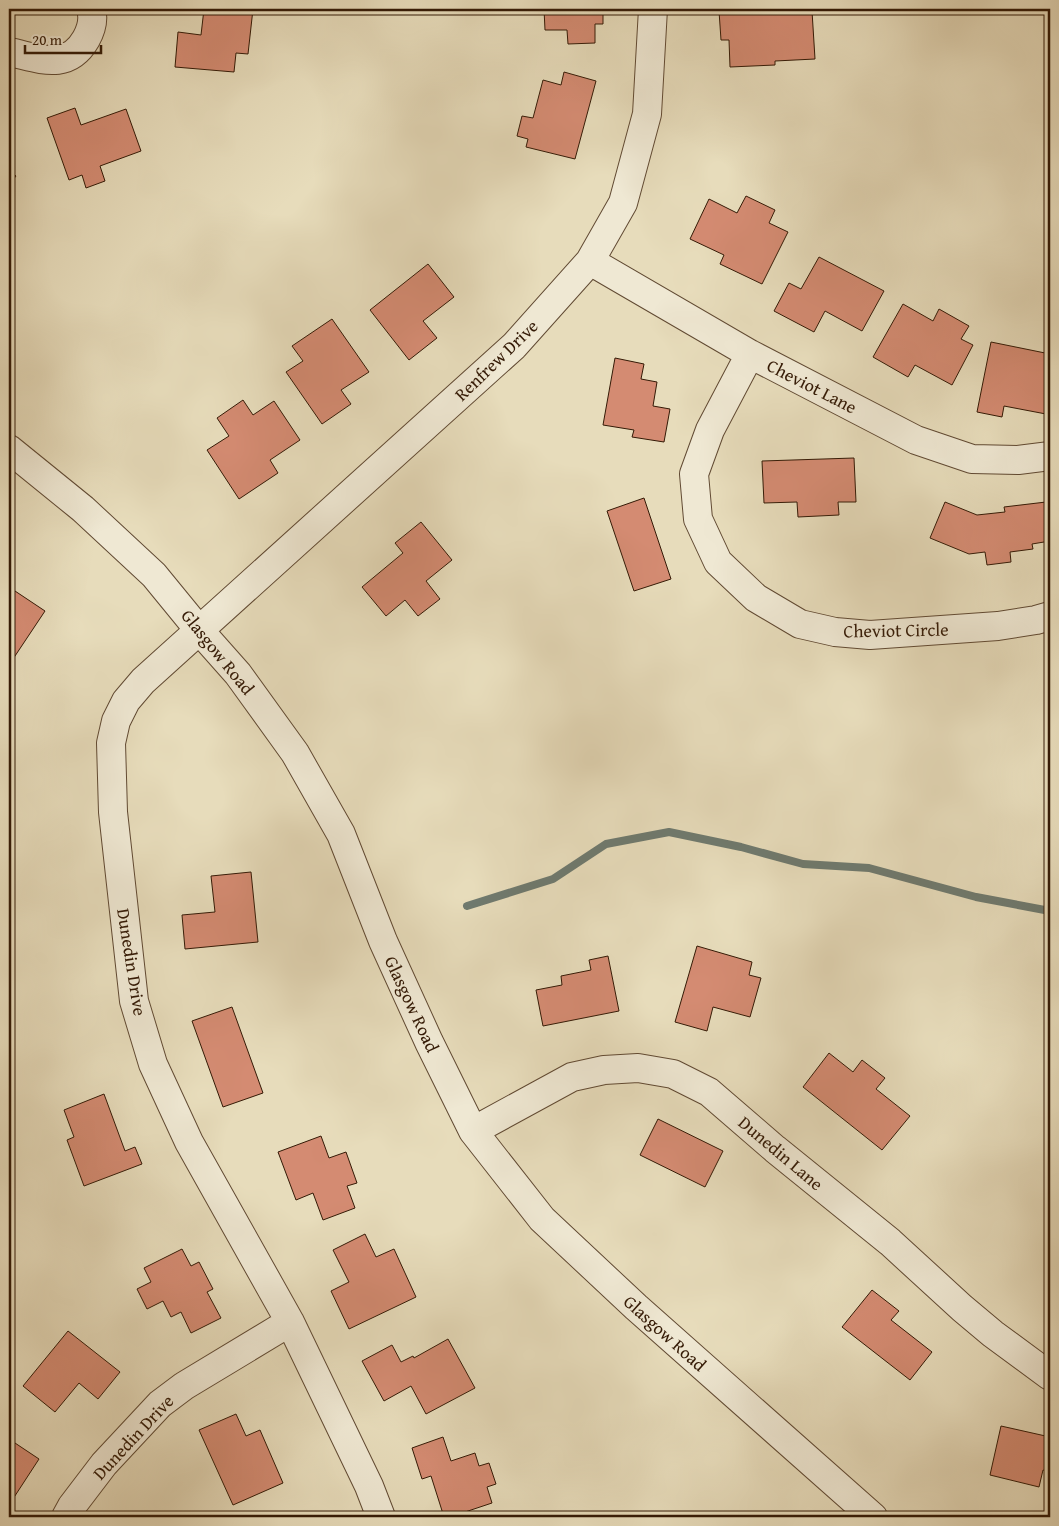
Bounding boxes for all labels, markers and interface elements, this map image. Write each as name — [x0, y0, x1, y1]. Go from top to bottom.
scale bar — [25, 22, 101, 54]
text: 20 m — [32, 29, 63, 50]
street label: Renfrew Drive — [448, 313, 544, 407]
street label: Cheviot Lane — [762, 352, 862, 420]
street label: Glasgow Road — [175, 603, 261, 701]
street label: Cheviot Circle — [843, 616, 949, 644]
street label: Dunedin Drive — [110, 906, 154, 1018]
street label: Glasgow Road — [378, 951, 446, 1057]
street label: Dunedin Lane — [733, 1109, 829, 1197]
street label: Glasgow Road — [617, 1288, 713, 1378]
street label: Dunedin Drive — [86, 1388, 180, 1486]

